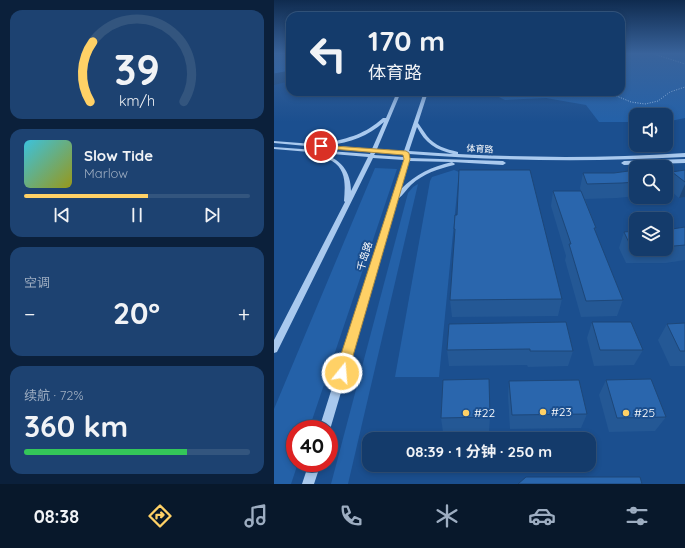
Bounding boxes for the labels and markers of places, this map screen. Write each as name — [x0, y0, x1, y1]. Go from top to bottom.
pin — [304, 129, 338, 163]
place label: #23 — [551, 404, 572, 419]
place label: #22 — [474, 405, 495, 420]
place label: #25 — [634, 405, 655, 420]
marker: #23 — [538, 407, 548, 417]
marker: #22 — [461, 408, 471, 418]
marker: #25 — [621, 408, 631, 418]

